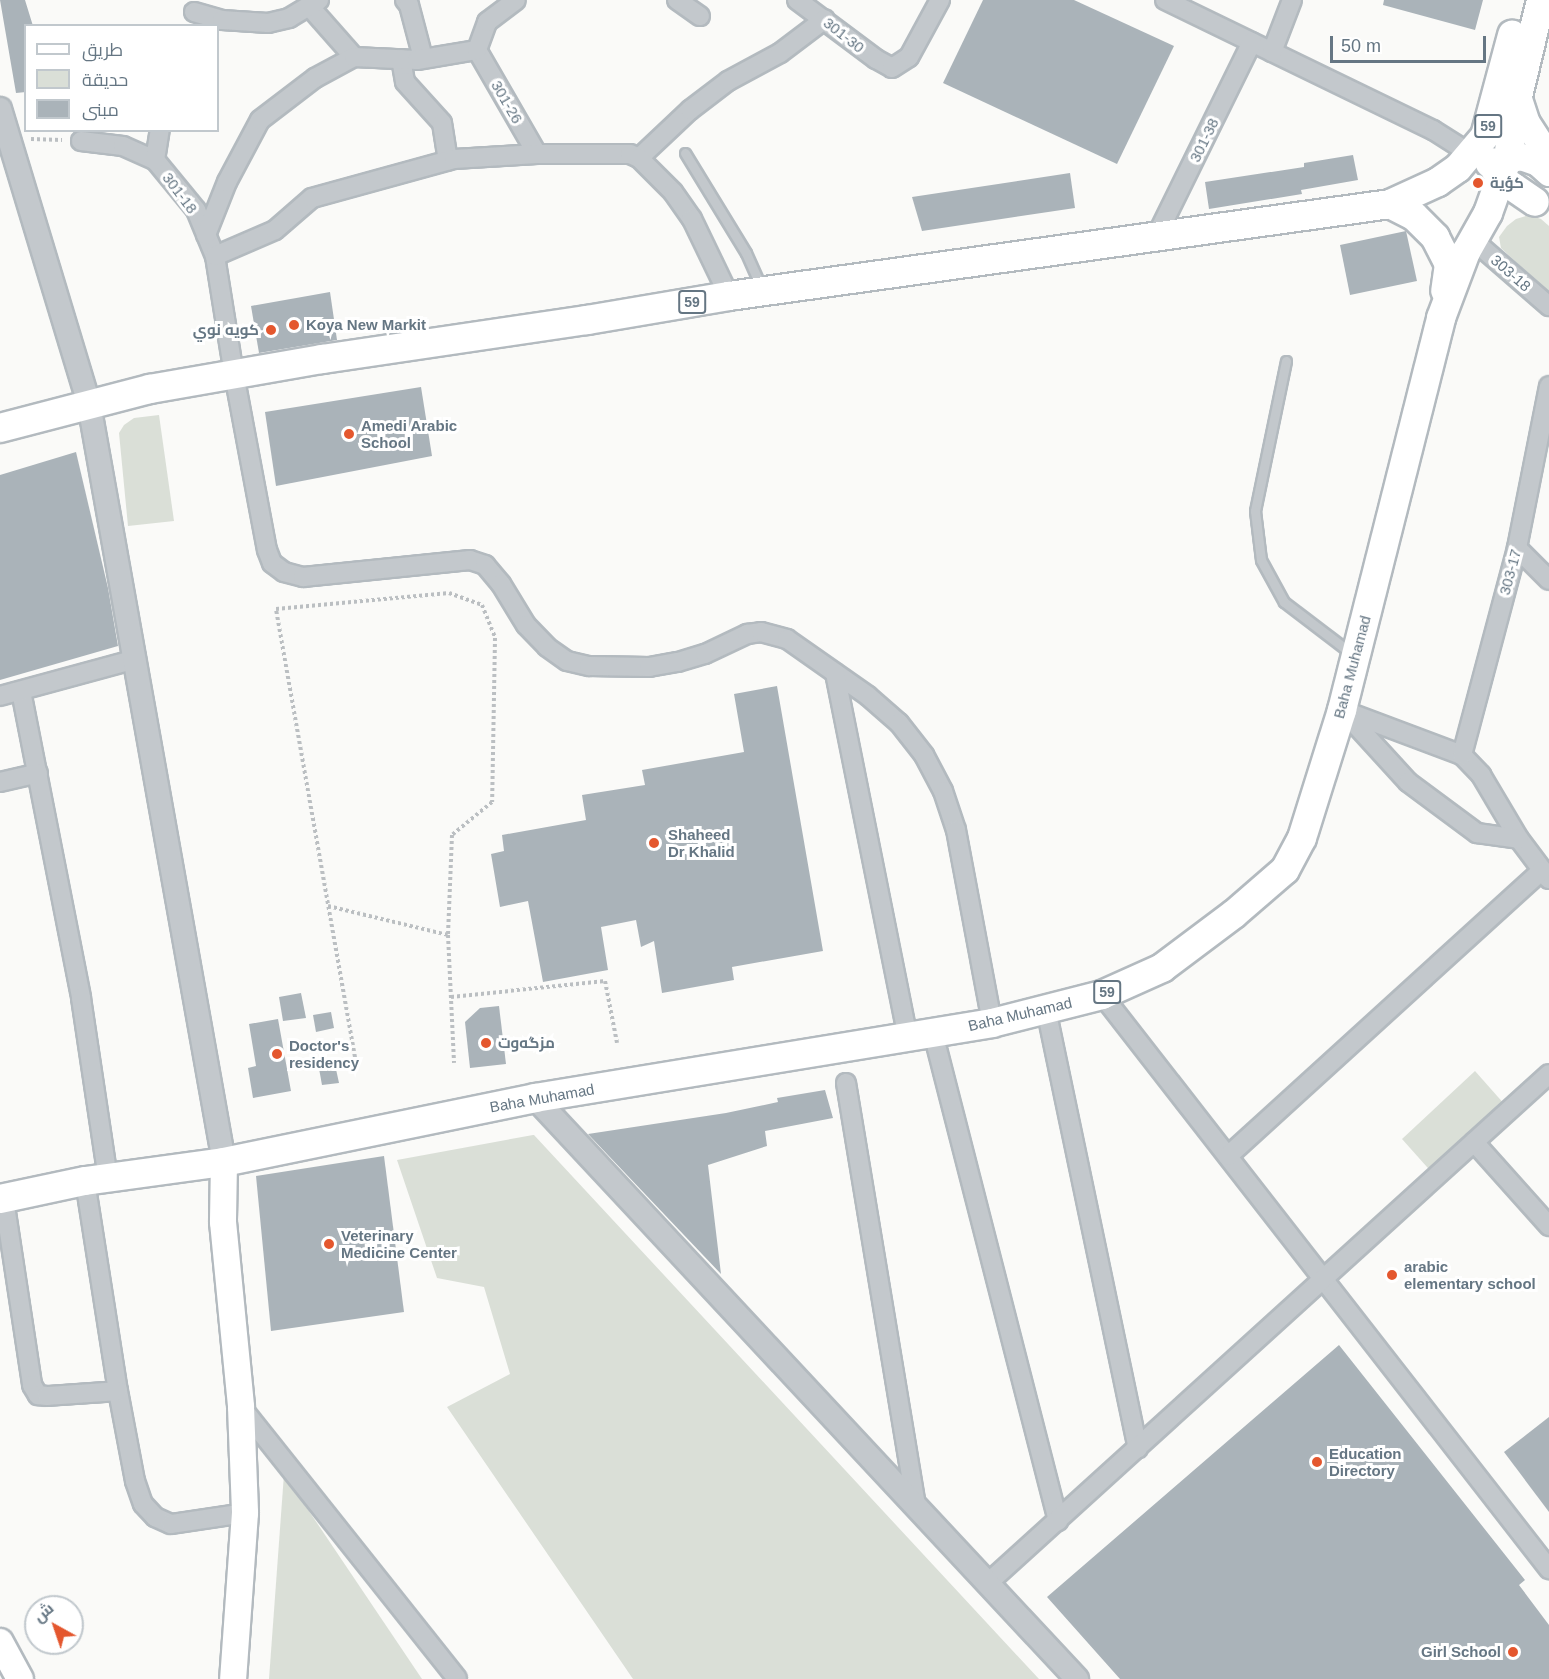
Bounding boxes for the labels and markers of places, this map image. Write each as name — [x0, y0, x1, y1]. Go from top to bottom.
place label: كؤية — [1490, 174, 1524, 192]
marker: كؤية — [1471, 176, 1485, 190]
place label: Koya New Markit — [306, 316, 426, 334]
marker: Koya New Markit — [287, 318, 301, 332]
place label: كويه نوي — [193, 321, 259, 339]
marker: كويه نوي — [264, 323, 278, 337]
place label: Amedi Arabic School — [361, 416, 458, 451]
marker: Amedi Arabic School — [342, 427, 356, 441]
place label: Shaheed Dr Khalid — [668, 825, 735, 860]
marker: Shaheed Dr Khalid — [645, 834, 663, 852]
place label: مزگه‌وت — [498, 1034, 555, 1052]
place label: Doctor's residency — [289, 1036, 359, 1071]
marker: مزگه‌وت — [479, 1036, 493, 1050]
marker: Doctor's residency — [270, 1047, 284, 1061]
place label: Veterinary Medicine Center — [341, 1226, 457, 1261]
marker: Veterinary Medicine Center — [322, 1237, 336, 1251]
place label: arabic elementary school — [1404, 1257, 1536, 1292]
marker: arabic elementary school — [1385, 1268, 1399, 1282]
place label: Education Directory — [1329, 1444, 1402, 1479]
marker: Education Directory — [1310, 1455, 1324, 1469]
place label: Girl School — [1421, 1643, 1501, 1661]
marker: Girl School — [1506, 1645, 1520, 1659]

